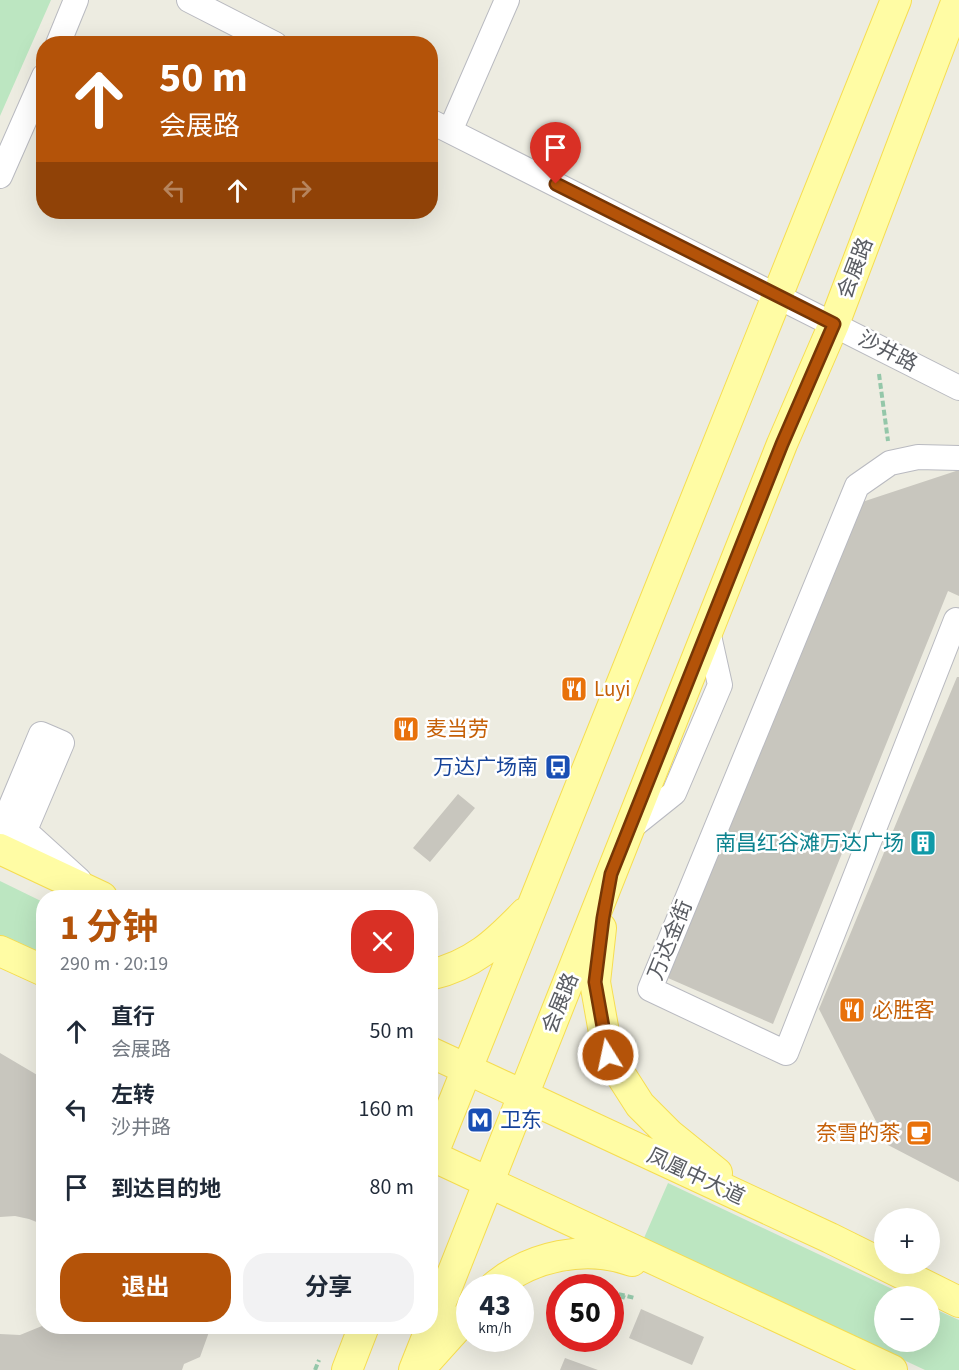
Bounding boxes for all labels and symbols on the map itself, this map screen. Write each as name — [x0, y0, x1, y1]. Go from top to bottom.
pin — [530, 122, 581, 184]
street label: 会展路 — [830, 233, 880, 303]
street label: 沙井路 — [853, 323, 923, 379]
restaurant icon: Luyi — [559, 674, 589, 704]
place label: Luyi — [594, 674, 630, 704]
restaurant icon: 麦当劳 — [391, 714, 421, 744]
place label: 麦当劳 — [426, 714, 489, 744]
place label: 万达广场南 — [433, 752, 538, 782]
bus stop icon: 万达广场南 — [543, 752, 573, 782]
place label: 南昌红谷滩万达广场 — [715, 828, 904, 858]
building icon: 南昌红谷滩万达广场 — [908, 828, 938, 858]
street label: 万达金街 — [640, 895, 700, 985]
street label: 会展路 — [534, 968, 586, 1038]
restaurant icon: 必胜客 — [837, 995, 867, 1025]
place label: 必胜客 — [872, 995, 935, 1025]
position arrow — [576, 1023, 640, 1087]
metro station icon: 卫东 — [465, 1105, 495, 1135]
place label: 卫东 — [500, 1105, 542, 1135]
place label: 奈雪的茶 — [816, 1118, 900, 1148]
cafe icon: 奈雪的茶 — [904, 1118, 934, 1148]
street label: 凤凰中大道 — [642, 1140, 750, 1212]
speed limit sign: 50 — [546, 1274, 624, 1352]

